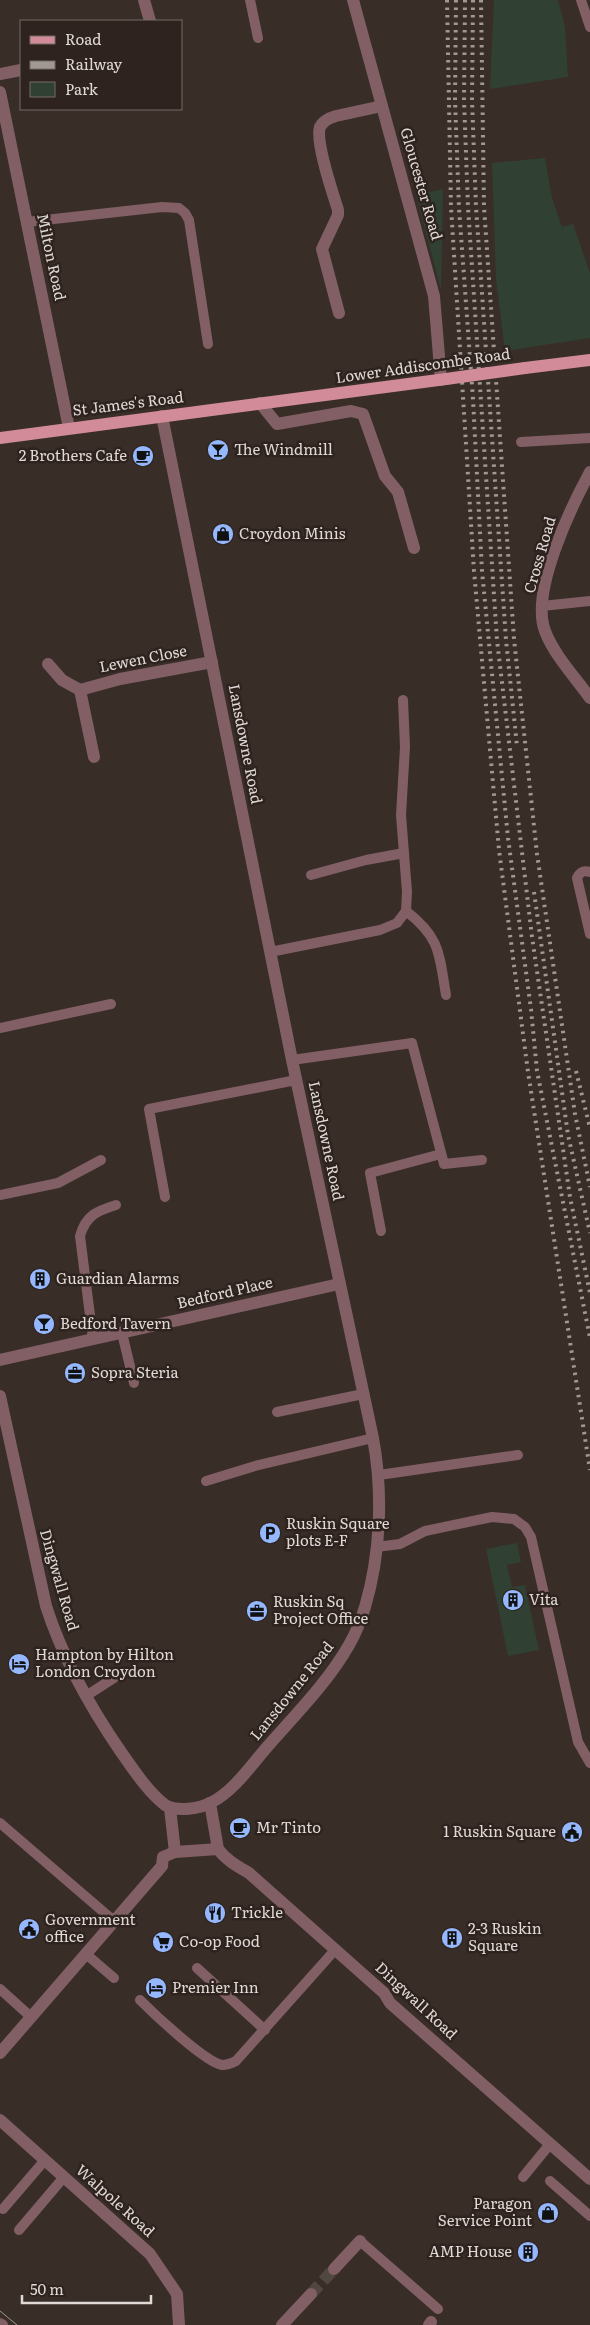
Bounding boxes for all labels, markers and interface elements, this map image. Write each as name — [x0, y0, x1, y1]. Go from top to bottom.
legend — [20, 20, 182, 110]
text: Road — [65, 27, 101, 50]
text: Railway — [65, 52, 123, 75]
text: Park — [65, 77, 99, 100]
street label: Gloucester Road — [395, 125, 449, 243]
street label: Milton Road — [32, 211, 73, 302]
street label: Lower Addiscombe Road — [334, 341, 512, 388]
street label: St James's Road — [71, 384, 185, 421]
place label: The Windmill — [234, 437, 333, 460]
bar icon: The Windmill — [206, 438, 230, 462]
place label: 2 Brothers Cafe — [19, 443, 127, 466]
cafe icon: 2 Brothers Cafe — [131, 444, 155, 468]
street label: Cross Road — [517, 513, 560, 596]
place label: Croydon Minis — [239, 521, 346, 544]
shop icon: Croydon Minis — [211, 522, 235, 546]
street label: Lewen Close — [97, 638, 189, 677]
street label: Lansdowne Road — [224, 682, 269, 806]
street label: Lansdowne Road — [304, 1079, 351, 1203]
place label: Guardian Alarms — [56, 1266, 179, 1289]
building icon: Guardian Alarms — [28, 1267, 52, 1291]
street label: Bedford Place — [175, 1269, 275, 1314]
place label: Bedford Tavern — [60, 1311, 171, 1334]
bar icon: Bedford Tavern — [32, 1312, 56, 1336]
place label: Sopra Steria — [91, 1360, 179, 1383]
office icon: Sopra Steria — [63, 1361, 87, 1385]
place label: Ruskin Square plots E-F — [286, 1511, 390, 1551]
parking icon: Ruskin Square plots E-F — [258, 1521, 282, 1545]
street label: Dingwall Road — [35, 1526, 86, 1633]
place label: Vita — [529, 1587, 559, 1610]
building icon: Vita — [501, 1588, 525, 1612]
place label: Ruskin Sq Project Office — [273, 1589, 368, 1629]
office icon: Ruskin Sq Project Office — [245, 1599, 269, 1623]
street label: Lansdowne Road — [244, 1636, 338, 1745]
place label: Hampton by Hilton London Croydon — [35, 1642, 174, 1682]
hotel icon: Hampton by Hilton London Croydon — [7, 1652, 31, 1676]
place label: Mr Tinto — [256, 1815, 321, 1838]
cafe icon: Mr Tinto — [228, 1816, 252, 1840]
place label: 1 Ruskin Square — [443, 1819, 556, 1842]
public building icon: 1 Ruskin Square — [560, 1820, 584, 1844]
place label: Trickle — [231, 1900, 283, 1923]
restaurant icon: Trickle — [203, 1901, 227, 1925]
place label: Government office — [45, 1907, 135, 1947]
place label: 2-3 Ruskin Square — [468, 1916, 542, 1956]
public building icon: Government office — [17, 1917, 41, 1941]
building icon: 2-3 Ruskin Square — [440, 1926, 464, 1950]
place label: Co-op Food — [179, 1929, 260, 1952]
supermarket icon: Co-op Food — [151, 1930, 175, 1954]
street label: Dingwall Road — [371, 1956, 463, 2044]
place label: Premier Inn — [172, 1975, 259, 1998]
hotel icon: Premier Inn — [144, 1976, 168, 2000]
street label: Walpole Road — [71, 2158, 161, 2242]
place label: Paragon Service Point — [438, 2191, 532, 2231]
shop icon: Paragon Service Point — [536, 2201, 560, 2225]
place label: AMP House — [429, 2239, 512, 2262]
building icon: AMP House — [516, 2240, 540, 2264]
scale bar — [22, 2272, 151, 2304]
text: 50 m — [30, 2277, 64, 2300]

